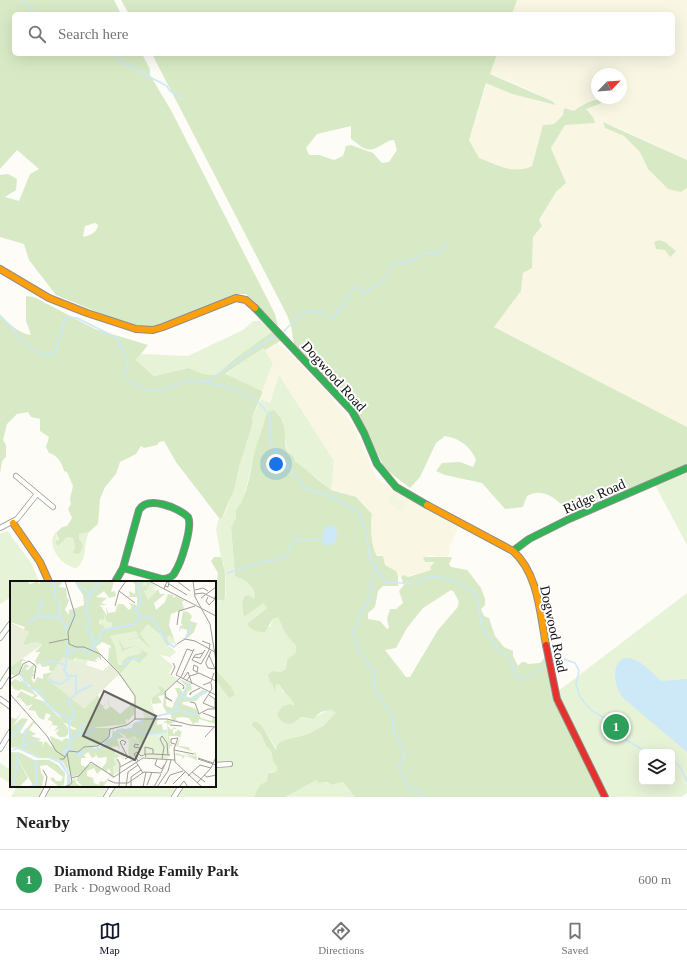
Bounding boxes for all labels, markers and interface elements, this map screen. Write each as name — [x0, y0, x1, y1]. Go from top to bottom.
search box — [12, 12, 675, 56]
icon: search — [26, 23, 48, 45]
text: Search here — [58, 26, 128, 42]
north arrow — [591, 68, 627, 104]
street label: Dogwood Road — [299, 339, 369, 414]
your location — [266, 454, 286, 474]
street label: Ridge Road — [561, 476, 628, 517]
inset map — [10, 581, 216, 787]
street label: Dogwood Road — [537, 584, 570, 674]
pin: 1 — [603, 712, 629, 742]
map controls — [639, 749, 675, 785]
button: layers — [639, 749, 675, 785]
text: Nearby — [16, 813, 70, 832]
text: Diamond Ridge Family Park — [54, 863, 239, 879]
text: 1 — [26, 872, 32, 887]
text: 600 m — [638, 872, 671, 887]
text: Park · Dogwood Road — [54, 880, 171, 895]
tab: Map — [99, 920, 121, 956]
tab: Directions — [318, 920, 364, 956]
tab: Saved — [561, 920, 588, 956]

